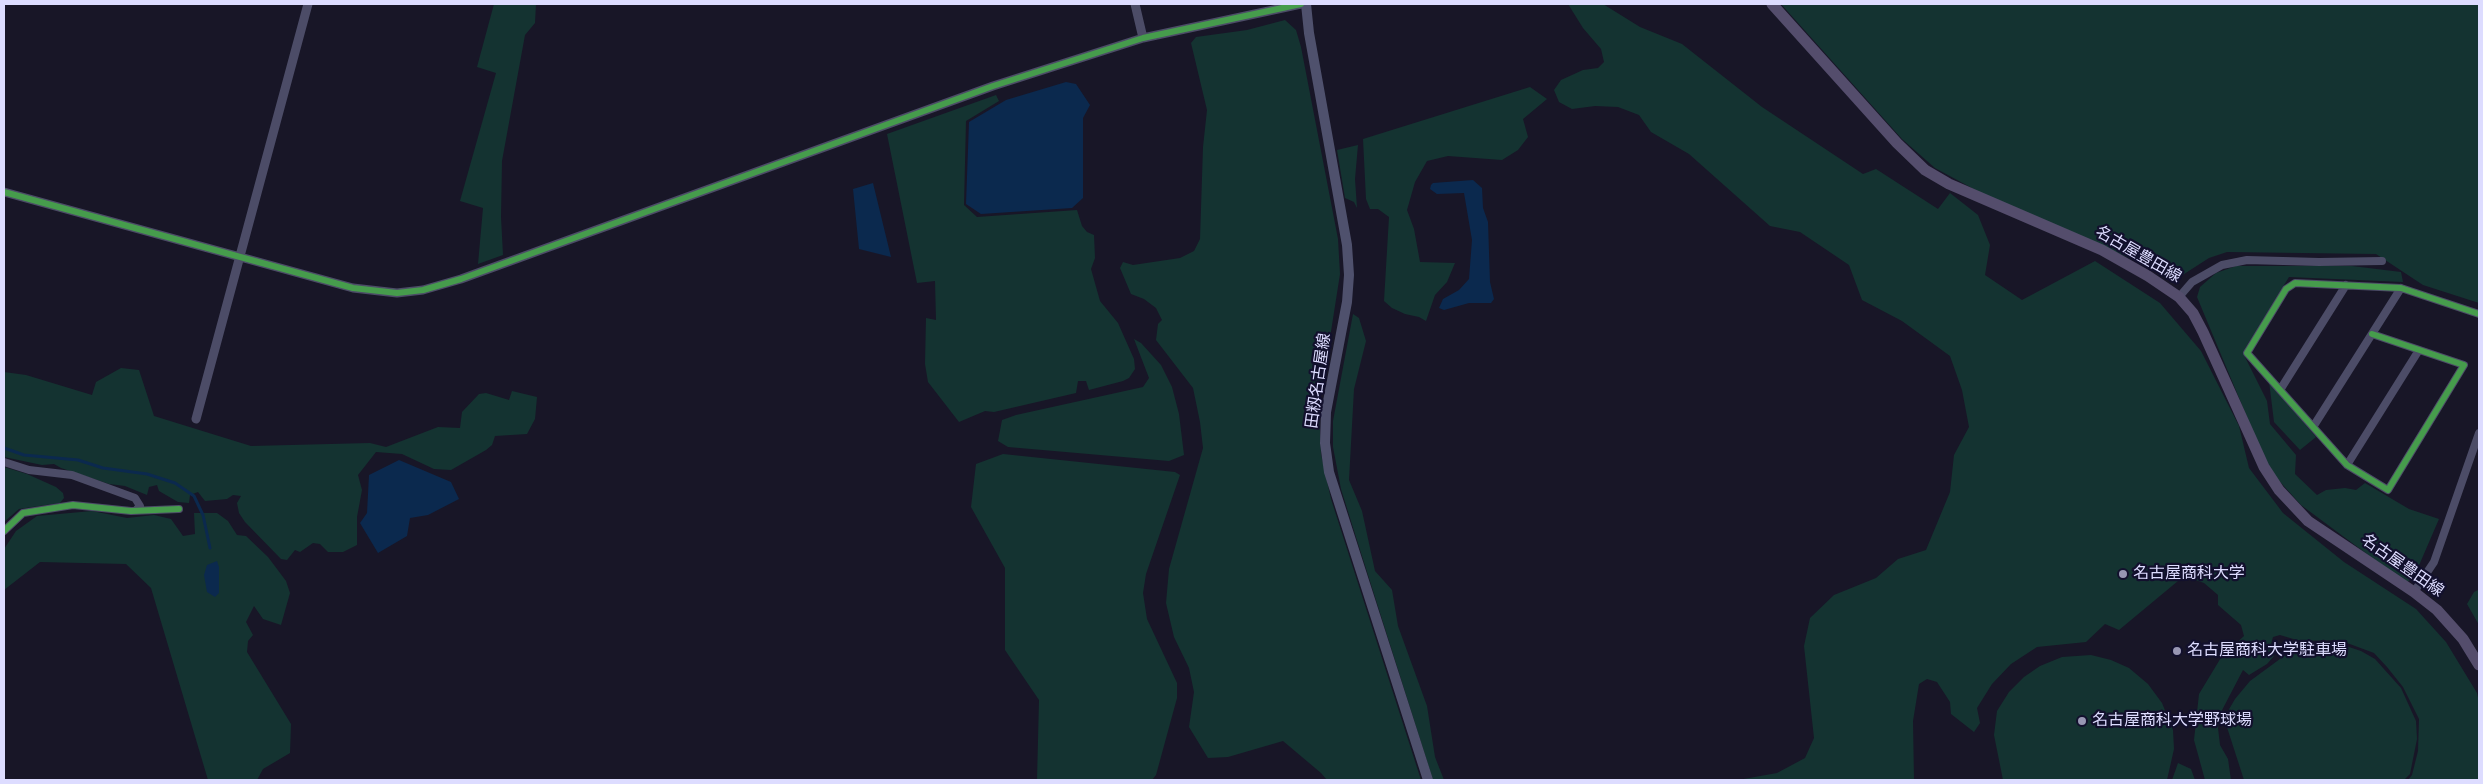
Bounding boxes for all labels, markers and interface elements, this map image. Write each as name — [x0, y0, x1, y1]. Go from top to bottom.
street label: 名古屋豊田線 — [2092, 223, 2184, 287]
street label: 田籾名古屋線 — [1303, 332, 1335, 430]
street label: 名古屋豊田線 — [2357, 531, 2447, 601]
place label: 名古屋商科大学 — [2133, 564, 2245, 584]
marker: 名古屋商科大学 — [2117, 568, 2129, 580]
place label: 名古屋商科大学駐車場 — [2187, 641, 2347, 661]
marker: 名古屋商科大学駐車場 — [2171, 645, 2183, 657]
place label: 名古屋商科大学野球場 — [2092, 711, 2252, 731]
marker: 名古屋商科大学野球場 — [2076, 715, 2088, 727]

